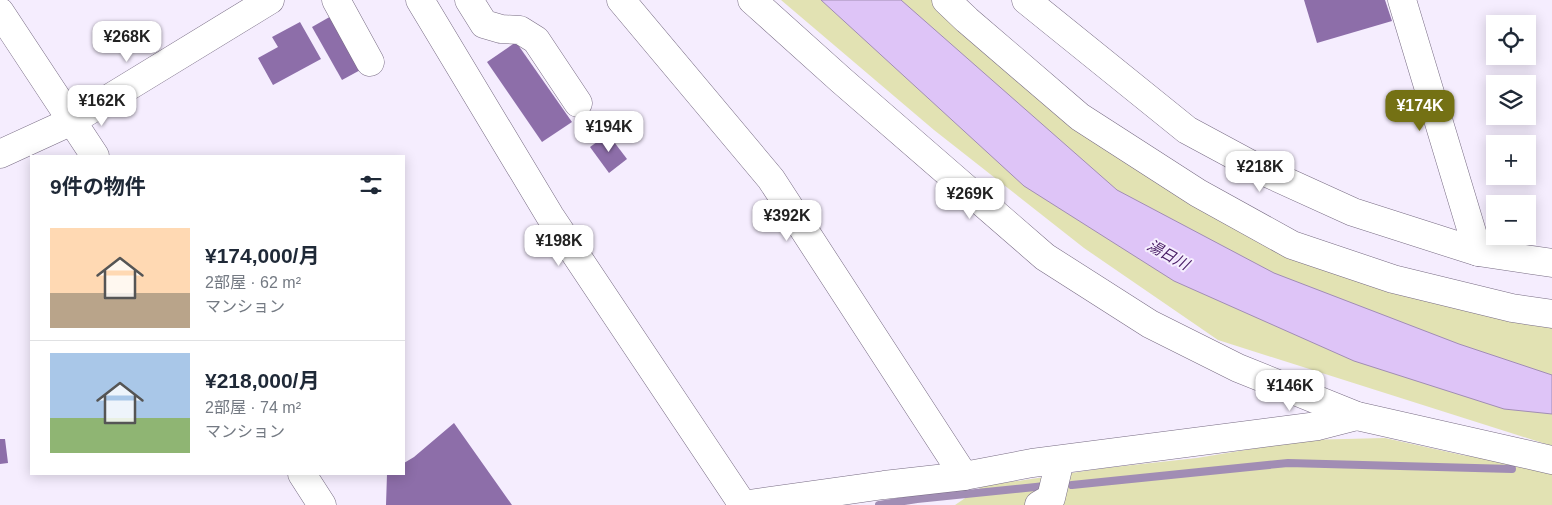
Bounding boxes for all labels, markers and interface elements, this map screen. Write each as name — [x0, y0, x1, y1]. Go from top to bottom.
map controls — [1486, 15, 1536, 245]
button: locate — [1486, 15, 1536, 65]
pin: ¥268K — [92, 20, 162, 63]
text: ¥268K — [103, 28, 151, 45]
button: layers — [1486, 75, 1536, 125]
pin: ¥162K — [67, 84, 137, 127]
pin: ¥174K — [1385, 90, 1455, 132]
text: ¥162K — [78, 92, 126, 109]
text: ¥174K — [1396, 97, 1444, 114]
pin: ¥194K — [574, 110, 644, 153]
text: ¥194K — [585, 118, 633, 135]
button: + — [1486, 135, 1536, 185]
pin: ¥218K — [1225, 150, 1295, 193]
text: ¥218K — [1236, 158, 1284, 175]
icon: filters — [357, 171, 385, 199]
text: 9件の物件 — [50, 175, 146, 198]
pin: ¥269K — [935, 178, 1005, 220]
text: ¥269K — [946, 185, 994, 202]
button: − — [1486, 195, 1536, 245]
pin: ¥392K — [752, 200, 822, 242]
text: ¥392K — [763, 207, 811, 224]
pin: ¥198K — [524, 224, 594, 267]
text: ¥198K — [535, 232, 583, 249]
water label: 湯日川 — [1144, 236, 1194, 274]
text: ¥174,000/月 — [205, 244, 319, 267]
icon: home — [90, 248, 150, 308]
text: 2部屋 · 62 m² — [205, 274, 301, 291]
text: マンション — [205, 298, 285, 315]
text: ¥218,000/月 — [205, 369, 319, 392]
pin: ¥146K — [1255, 370, 1325, 412]
icon: home — [90, 373, 150, 433]
text: ¥146K — [1266, 377, 1314, 394]
text: 2部屋 · 74 m² — [205, 399, 301, 416]
text: マンション — [205, 423, 285, 440]

